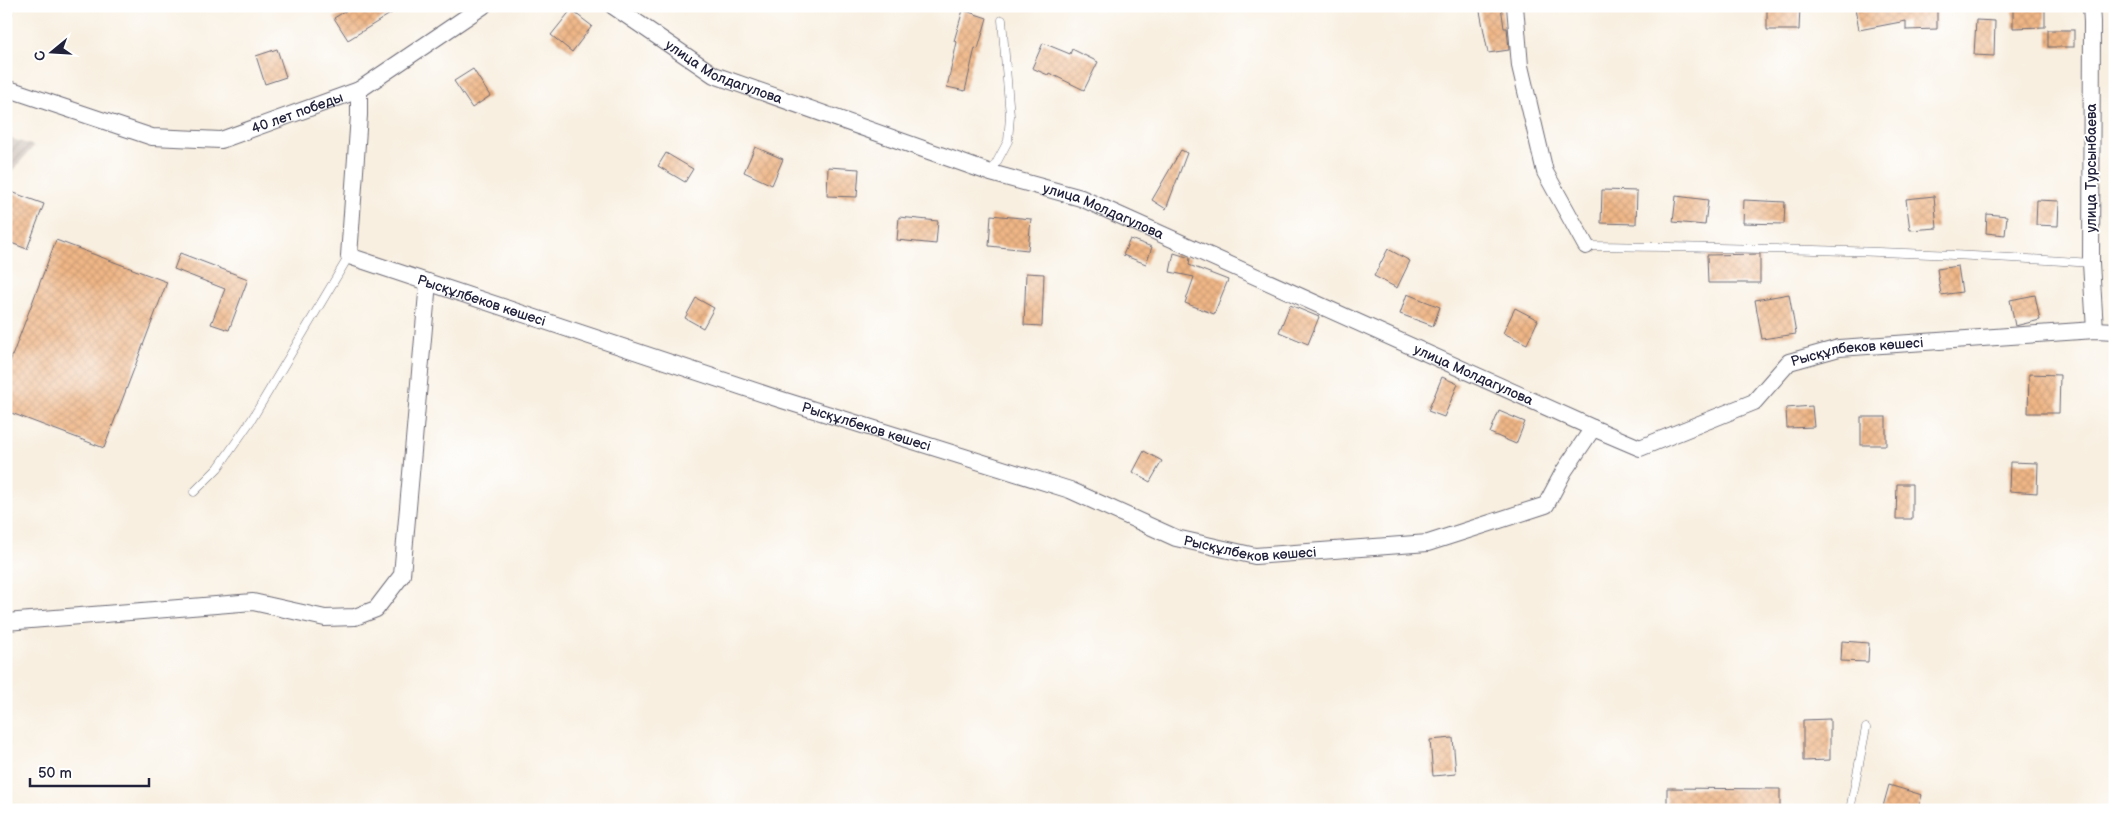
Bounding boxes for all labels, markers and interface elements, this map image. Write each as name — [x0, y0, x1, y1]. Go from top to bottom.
north arrow — [28, 28, 78, 78]
street label: улица Молдагулова — [662, 36, 785, 108]
text: С — [30, 48, 50, 63]
street label: 40 лет победы — [249, 89, 345, 137]
street label: улица Турсынбаева — [2083, 103, 2100, 233]
street label: улица Молдагулова — [1041, 180, 1167, 243]
street label: Рысқұлбеков көшесі — [415, 271, 548, 330]
street label: Рысқұлбеков көшесі — [1789, 334, 1924, 370]
street label: улица Молдагулова — [1411, 341, 1536, 409]
street label: Рысқұлбеков көшесі — [799, 399, 933, 455]
street label: Рысқұлбеков көшесі — [1182, 532, 1317, 565]
scale bar — [30, 756, 149, 788]
text: 50 m — [38, 764, 72, 783]

